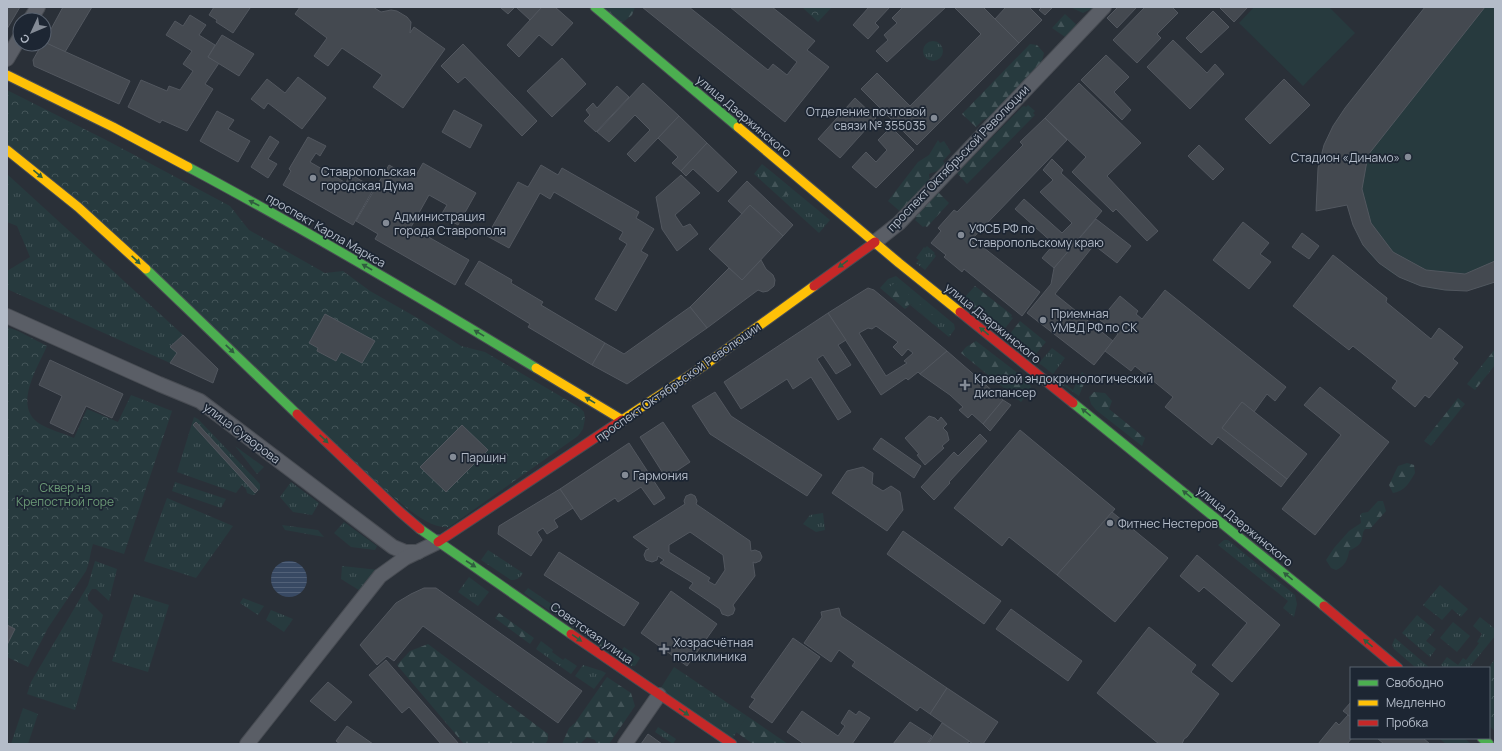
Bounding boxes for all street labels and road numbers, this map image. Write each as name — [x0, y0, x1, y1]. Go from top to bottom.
street label: улица Дзержинского — [693, 71, 795, 161]
street label: проспект Октябрьской Революции — [883, 81, 1033, 235]
street label: проспект Карла Маркса — [263, 189, 389, 271]
street label: улица Дзержинского — [941, 279, 1045, 367]
street label: проспект Октябрьской Революции — [592, 318, 764, 446]
street label: улица Суворова — [200, 399, 284, 467]
street label: улица Дзержинского — [1193, 482, 1297, 570]
street label: Советская улица — [547, 598, 637, 668]

